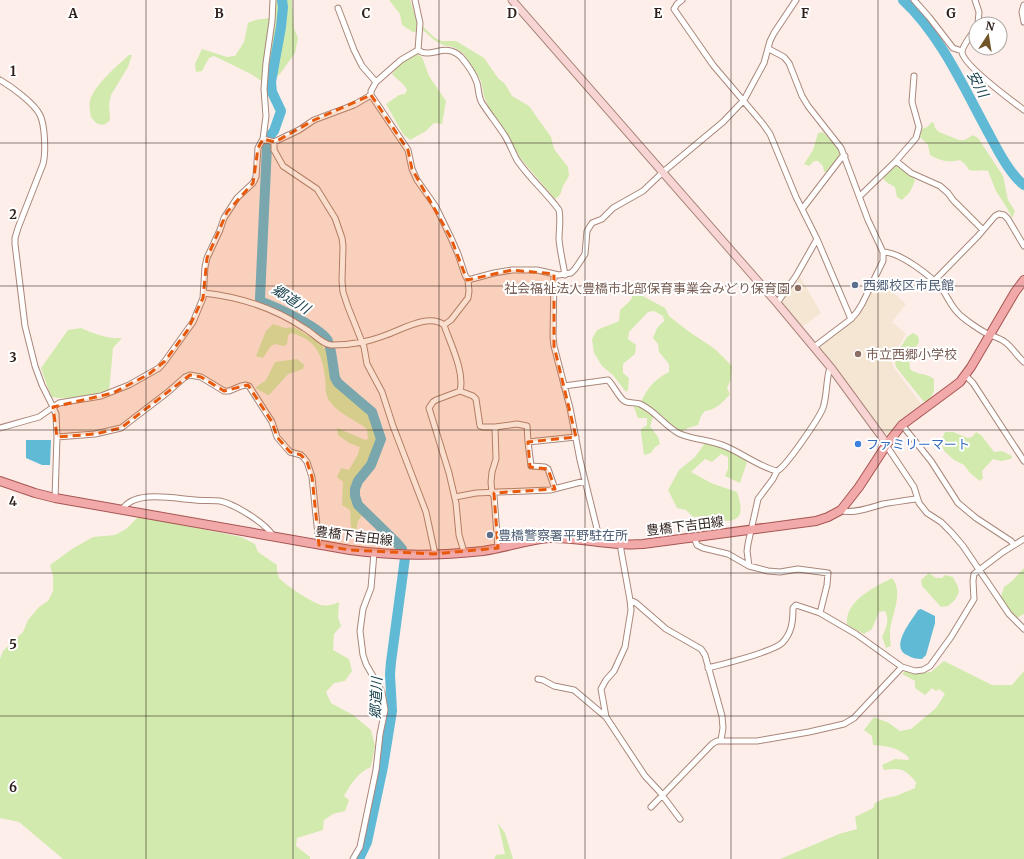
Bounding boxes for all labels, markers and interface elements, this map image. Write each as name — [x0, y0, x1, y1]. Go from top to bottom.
text: A — [67, 5, 78, 22]
text: B — [214, 5, 224, 22]
text: C — [362, 5, 371, 22]
text: D — [507, 5, 517, 22]
text: E — [654, 5, 663, 22]
text: F — [801, 5, 809, 22]
text: G — [946, 5, 956, 22]
north arrow — [968, 16, 1008, 56]
text: N — [984, 18, 996, 34]
text: 1 — [10, 63, 16, 80]
water label: 安川 — [963, 67, 993, 102]
text: 2 — [9, 206, 17, 223]
place label: 西郷校区市民館 — [863, 277, 954, 294]
water label: 郷道川 — [268, 280, 315, 319]
place label: 社会福祉法人豊橋市北部保育事業会みどり保育園 — [504, 280, 790, 297]
marker: 西郷校区市民館 — [850, 280, 860, 290]
marker: 社会福祉法人豊橋市北部保育事業会みどり保育園 — [793, 283, 803, 293]
place label: 市立西郷小学校 — [866, 346, 957, 363]
text: 3 — [9, 349, 17, 366]
marker: 市立西郷小学校 — [853, 349, 863, 359]
place label: ファミリーマート — [866, 436, 970, 453]
marker: ファミリーマート — [853, 439, 863, 449]
text: 4 — [9, 493, 18, 510]
street label: 豊橋下吉田線 — [645, 513, 725, 539]
street label: 豊橋下吉田線 — [314, 523, 394, 549]
place label: 豊橋警察署平野駐在所 — [498, 527, 628, 544]
marker: 豊橋警察署平野駐在所 — [485, 530, 495, 540]
text: 5 — [9, 636, 17, 653]
water label: 郷道川 — [366, 675, 386, 719]
text: 6 — [9, 779, 17, 796]

